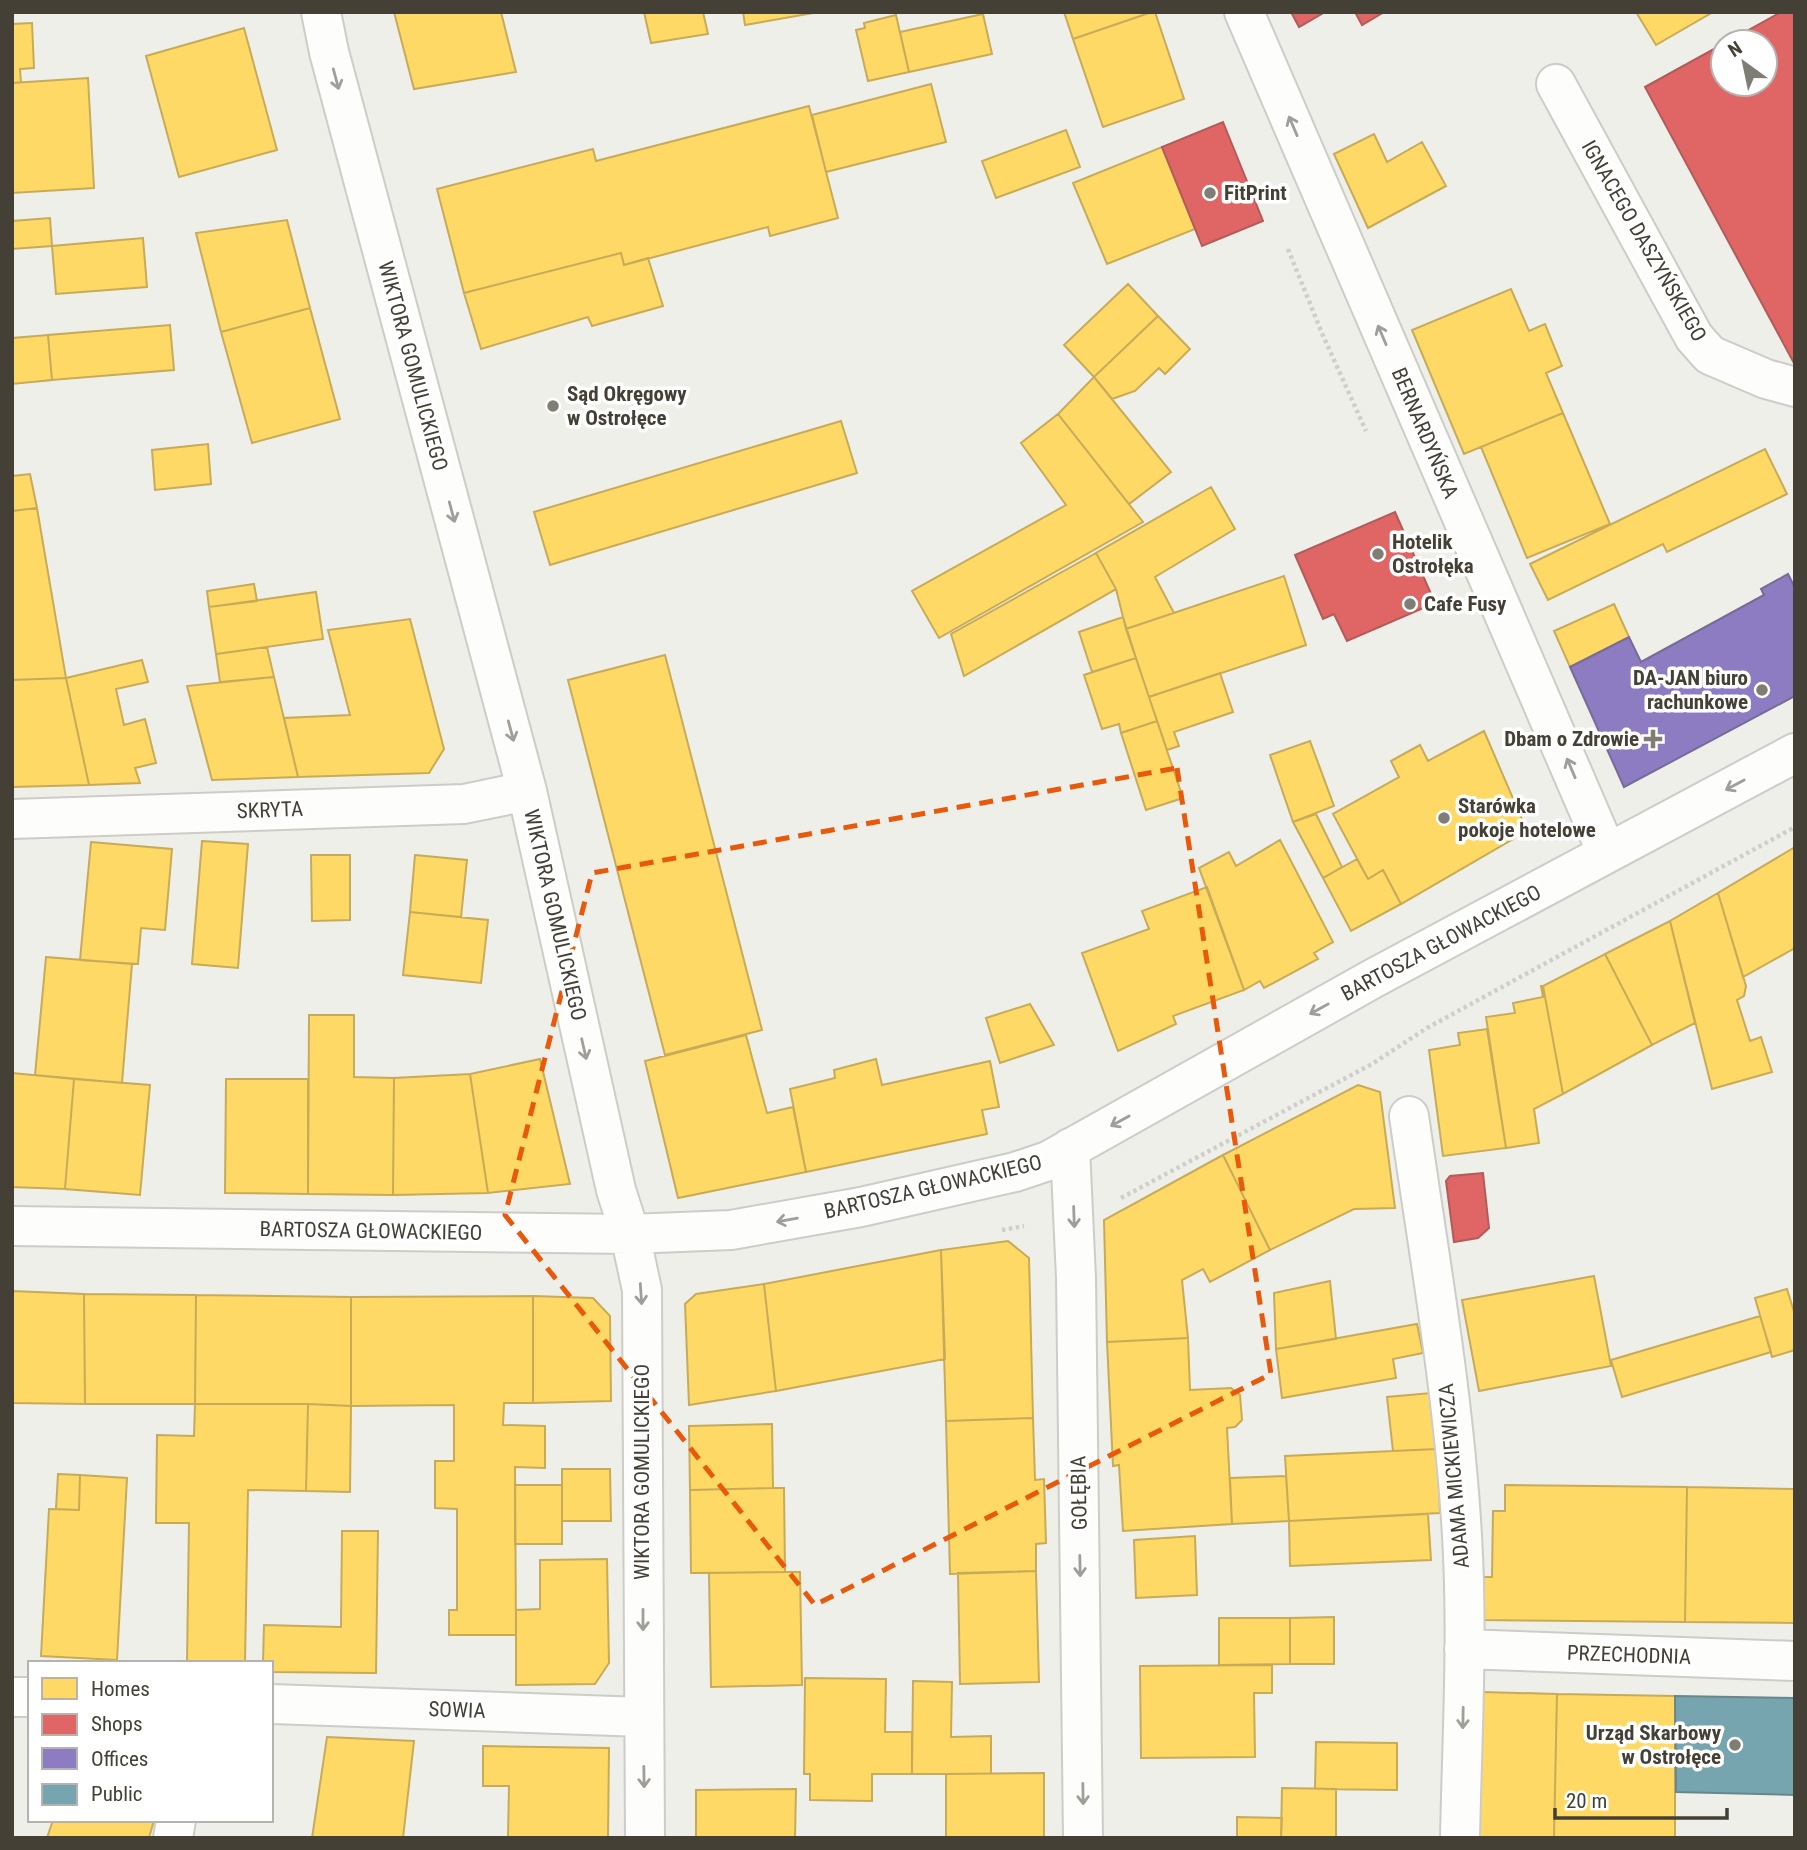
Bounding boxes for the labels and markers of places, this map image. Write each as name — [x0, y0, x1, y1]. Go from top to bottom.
place label: FitPrint — [1224, 181, 1287, 205]
marker: FitPrint — [1202, 185, 1218, 201]
place label: Sąd Okręgowy w Ostrołęce — [567, 382, 687, 430]
marker: Sąd Okręgowy w Ostrołęce — [545, 398, 561, 414]
place label: Hotelik Ostrołęka — [1392, 530, 1474, 578]
marker: Hotelik Ostrołęka — [1370, 546, 1386, 562]
place label: Cafe Fusy — [1424, 592, 1507, 616]
marker: Cafe Fusy — [1402, 596, 1418, 612]
place label: DA-JAN biuro rachunkowe — [1633, 666, 1748, 714]
marker: DA-JAN biuro rachunkowe — [1754, 682, 1770, 698]
place label: Dbam o Zdrowie — [1504, 727, 1639, 751]
marker: Dbam o Zdrowie — [1645, 731, 1661, 747]
place label: Starówka pokoje hotelowe — [1458, 794, 1596, 842]
marker: Starówka pokoje hotelowe — [1436, 810, 1452, 826]
place label: Urząd Skarbowy w Ostrołęce — [1586, 1721, 1722, 1769]
marker: Urząd Skarbowy w Ostrołęce — [1727, 1737, 1743, 1753]

